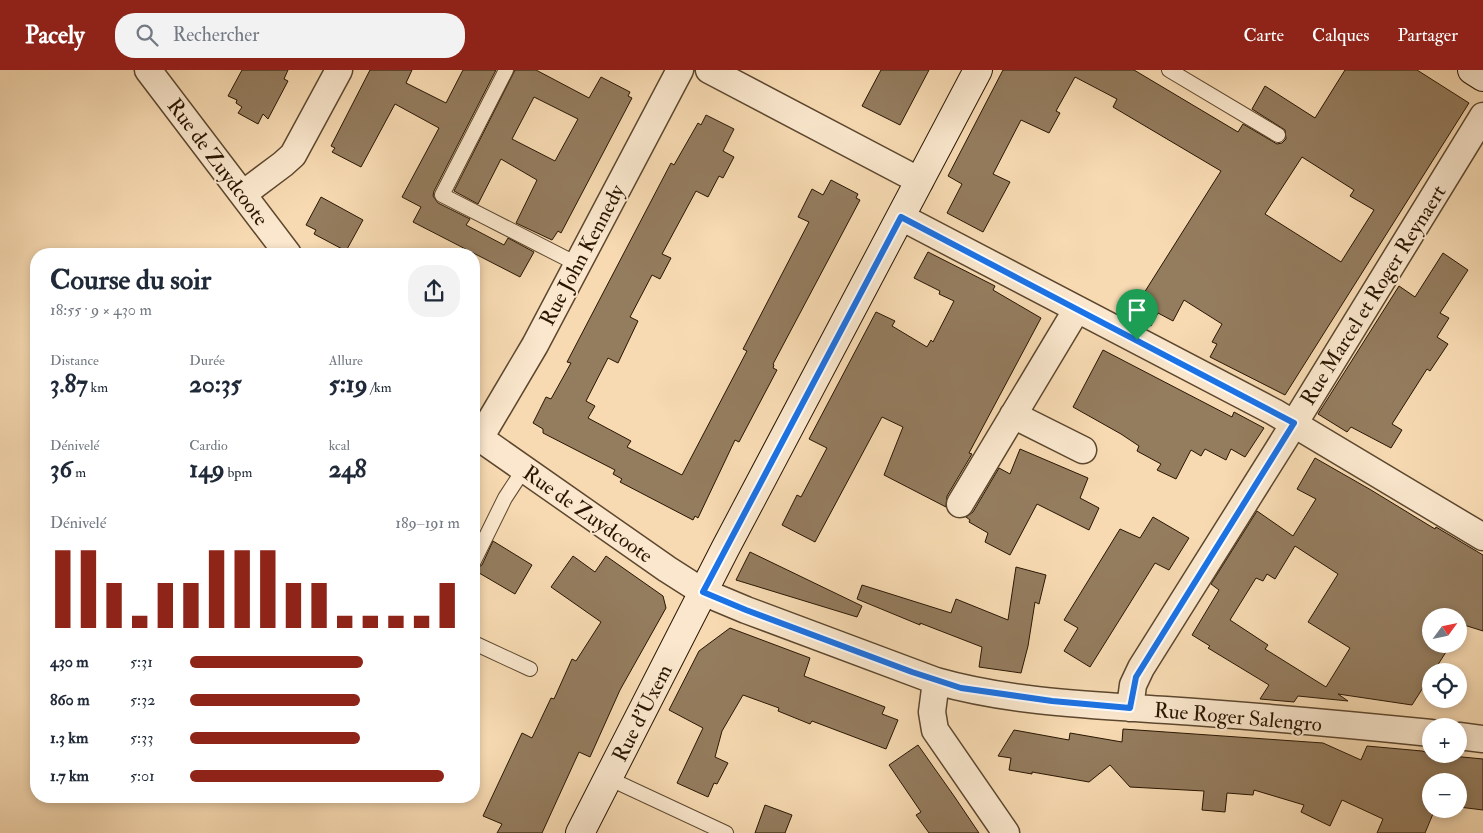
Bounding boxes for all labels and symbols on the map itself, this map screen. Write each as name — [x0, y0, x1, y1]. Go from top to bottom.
street label: Rue de Zuydcoote — [161, 93, 274, 232]
street label: Rue John Kennedy — [534, 179, 631, 331]
street label: Rue Marcel et Roger Reynaert — [1295, 180, 1452, 410]
pin — [1116, 289, 1158, 340]
street label: Rue de Zuydcoote — [517, 460, 658, 569]
north arrow — [1422, 608, 1468, 652]
street label: Rue d'Uxem — [606, 660, 679, 767]
street label: Rue Roger Salengro — [1153, 697, 1323, 738]

